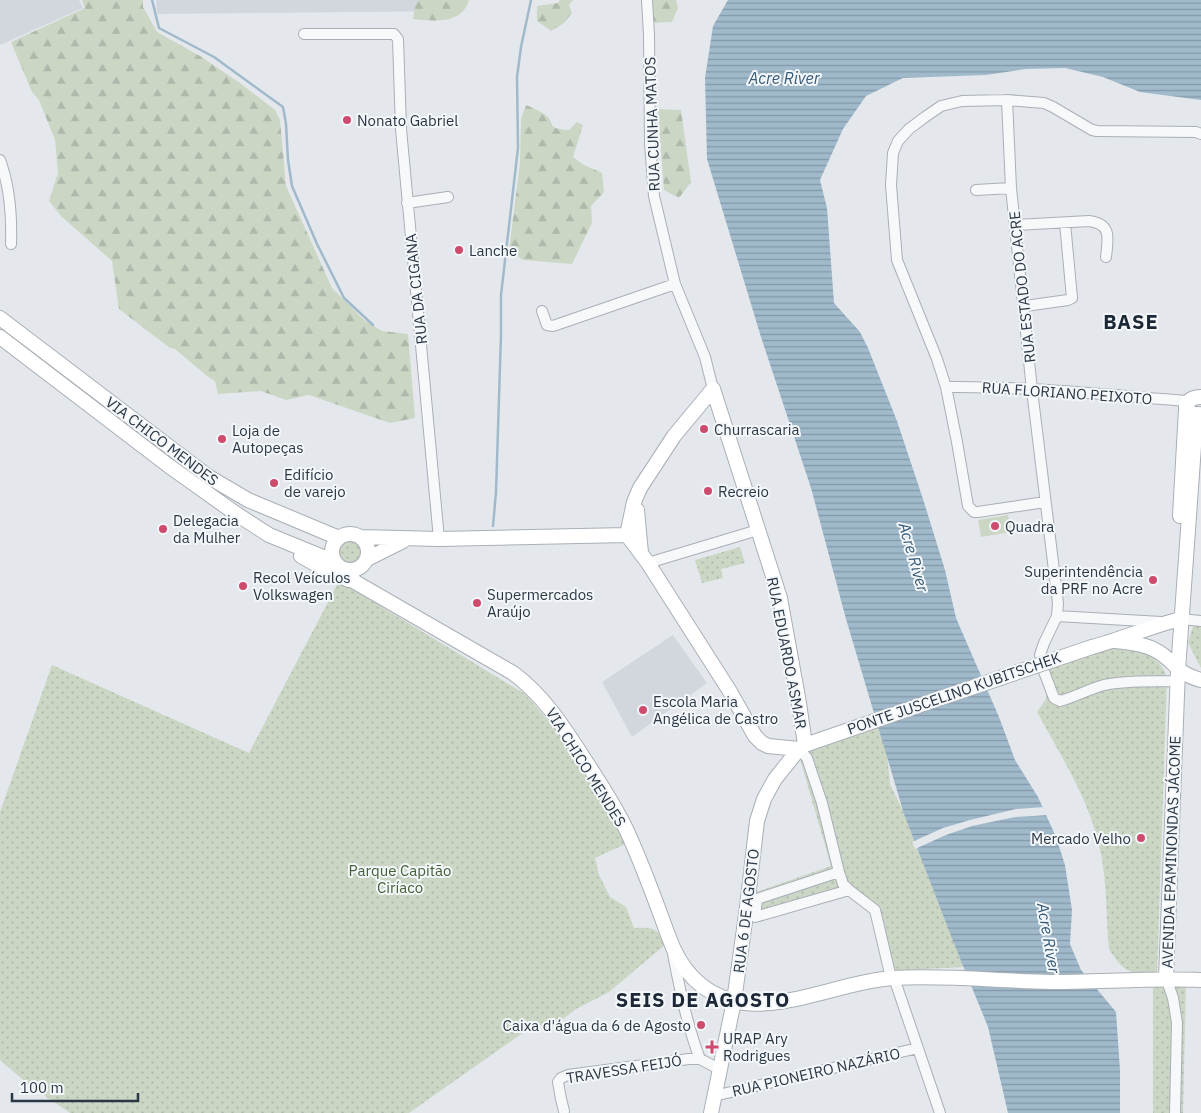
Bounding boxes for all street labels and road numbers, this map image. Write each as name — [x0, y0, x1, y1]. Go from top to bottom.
street label: RUA CUNHA MATOS — [640, 56, 664, 192]
street label: RUA ESTADO DO ACRE — [1005, 210, 1039, 364]
street label: RUA DA CIGANA — [401, 232, 431, 345]
street label: RUA FLORIANO PEIXOTO — [981, 378, 1153, 408]
street label: VIA CHICO MENDES — [102, 392, 222, 490]
street label: RUA EDUARDO ASMAR — [763, 575, 811, 731]
street label: PONTE JUSCELINO KUBITSCHEK — [845, 647, 1064, 739]
street label: VIA CHICO MENDES — [542, 704, 630, 830]
street label: AVENIDA EPAMINONDAS JÁCOME — [1157, 735, 1185, 969]
street label: RUA 6 DE AGOSTO — [729, 848, 763, 974]
street label: RUA PIONEIRO NAZÁRIO — [730, 1043, 902, 1101]
street label: TRAVESSA FEIJÓ — [565, 1050, 683, 1088]

